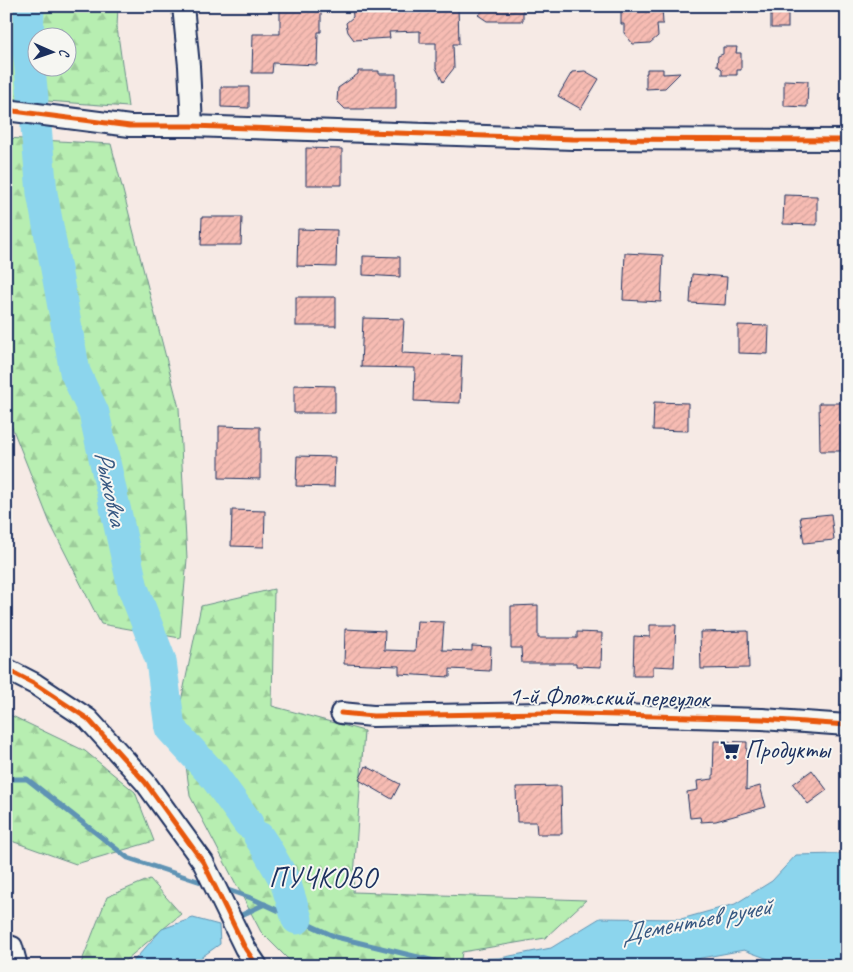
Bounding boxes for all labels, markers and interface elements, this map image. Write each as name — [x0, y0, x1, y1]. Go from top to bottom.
north arrow — [28, 28, 78, 78]
text: С — [56, 49, 73, 58]
water label: Рыжовка — [87, 448, 135, 531]
street label: 1-й Флотский переулок — [509, 679, 712, 715]
place label: Продукты — [745, 734, 832, 766]
supermarket icon: Продукты — [719, 739, 741, 761]
district label: ПУЧКОВО — [269, 860, 379, 895]
water label: Дементьев ручей — [617, 888, 779, 951]

